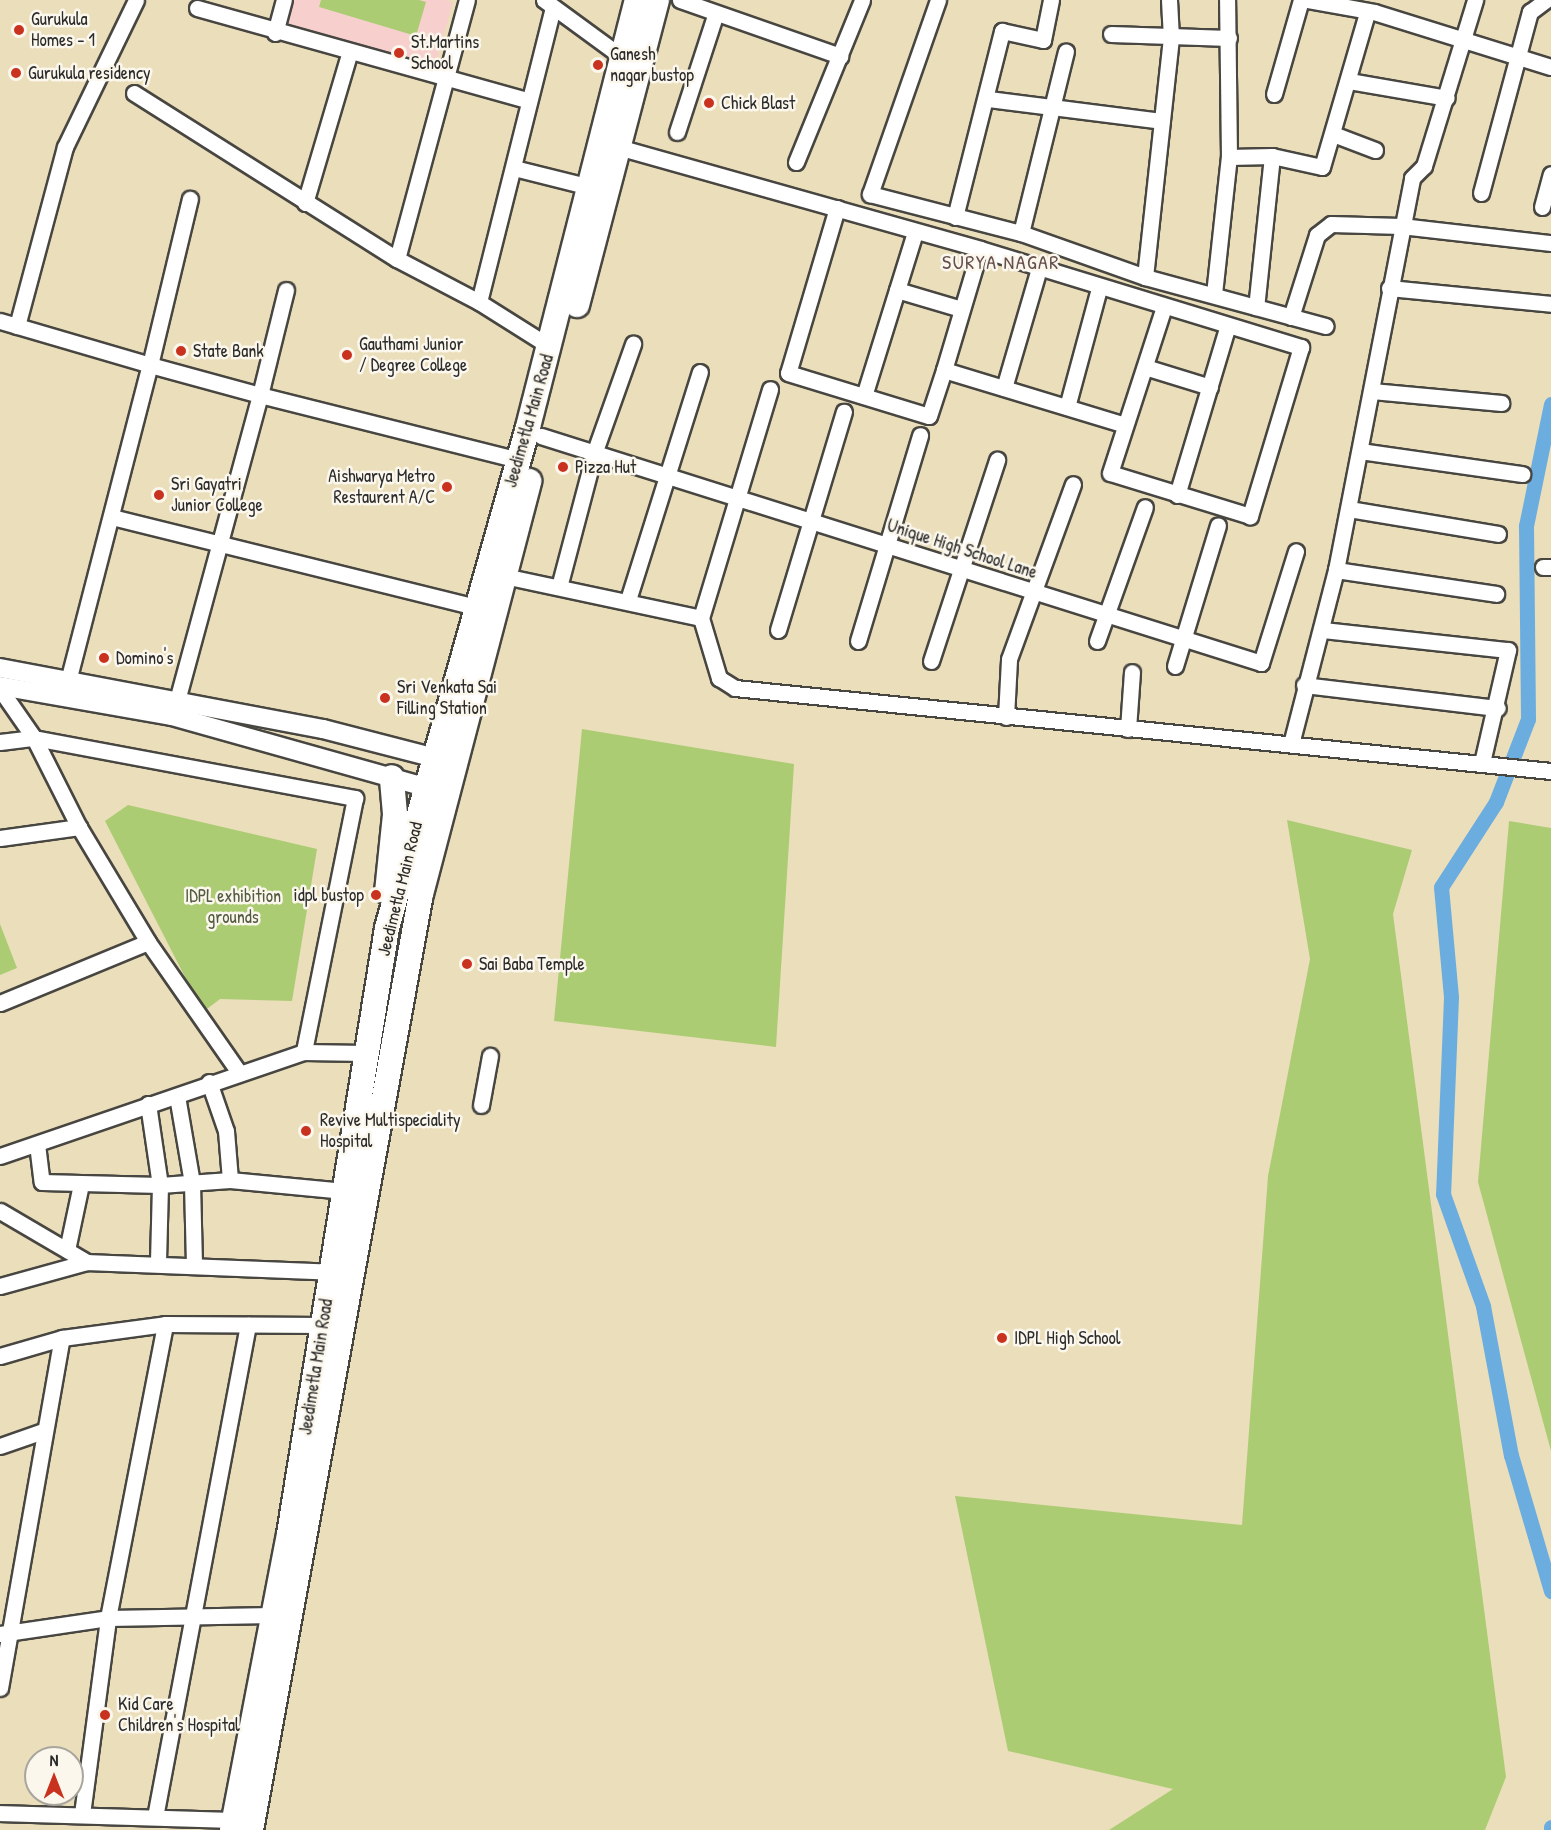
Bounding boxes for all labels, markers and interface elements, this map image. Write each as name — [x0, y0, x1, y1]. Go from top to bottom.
place label: Gurukula Homes - 1 — [31, 9, 95, 52]
marker: Gurukula Homes - 1 — [12, 23, 26, 37]
place label: St.Martins School — [411, 32, 479, 74]
place label: Ganesh nagar bustop — [610, 44, 694, 86]
marker: St.Martins School — [392, 46, 406, 60]
marker: Ganesh nagar bustop — [591, 58, 605, 72]
place label: Gurukula residency — [28, 62, 151, 84]
marker: Gurukula residency — [9, 66, 23, 80]
place label: Chick Blast — [721, 92, 795, 114]
marker: Chick Blast — [702, 96, 716, 110]
district label: SURYA NAGAR — [942, 249, 1060, 273]
place label: Gauthami Junior / Degree College — [359, 334, 467, 376]
place label: State Bank — [193, 340, 264, 362]
marker: State Bank — [174, 344, 188, 358]
marker: Gauthami Junior / Degree College — [340, 348, 354, 362]
street label: Jeedimetla Main Road — [500, 352, 558, 490]
place label: Pizza Hut — [575, 456, 636, 478]
marker: Pizza Hut — [556, 460, 570, 474]
place label: Aishwarya Metro Restaurent A/C — [328, 466, 435, 508]
place label: Sri Gayatri Junior College — [171, 474, 263, 516]
marker: Aishwarya Metro Restaurent A/C — [440, 480, 454, 494]
marker: Sri Gayatri Junior College — [152, 488, 166, 502]
street label: Unique High School Lane — [884, 515, 1040, 583]
place label: Domino's — [116, 647, 173, 669]
marker: Domino's — [97, 651, 111, 665]
place label: Sri Venkata Sai Filling Station — [397, 677, 497, 720]
marker: Sri Venkata Sai Filling Station — [378, 691, 392, 705]
street label: Jeedimetla Main Road — [373, 820, 427, 958]
place label: idpl bustop — [294, 884, 364, 906]
park label: IDPL exhibition grounds — [185, 886, 281, 928]
marker: idpl bustop — [369, 888, 383, 902]
place label: Sai Baba Temple — [479, 953, 585, 975]
marker: Sai Baba Temple — [460, 957, 474, 971]
place label: Revive Multispeciality Hospital — [320, 1110, 460, 1152]
marker: Revive Multispeciality Hospital — [297, 1122, 315, 1140]
street label: Jeedimetla Main Road — [295, 1298, 337, 1436]
place label: IDPL High School — [1014, 1327, 1121, 1349]
marker: IDPL High School — [995, 1331, 1009, 1345]
place label: Kid Care Children's Hospital — [118, 1694, 240, 1736]
marker: Kid Care Children's Hospital — [96, 1706, 114, 1724]
north arrow — [24, 1746, 84, 1806]
text: N — [50, 1749, 58, 1771]

